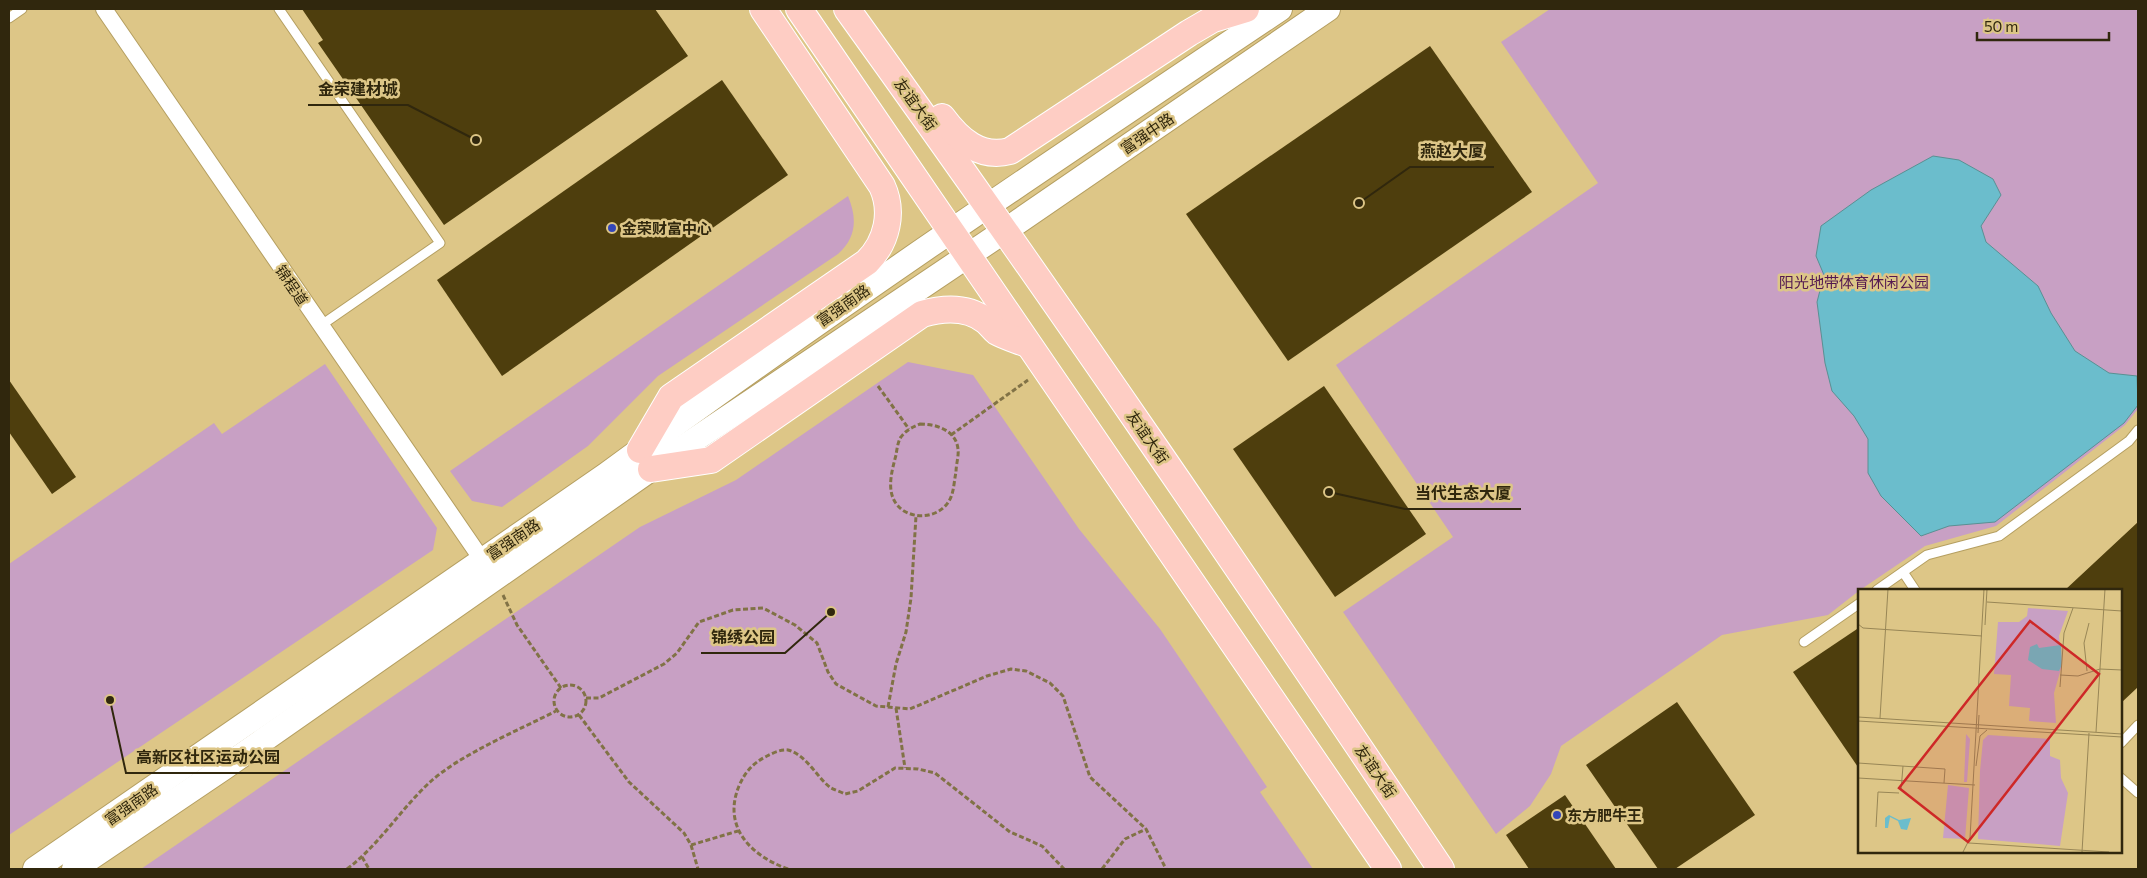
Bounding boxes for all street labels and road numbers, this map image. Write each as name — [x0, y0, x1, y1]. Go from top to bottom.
street label: 友谊大街 — [891, 74, 941, 134]
street label: 富强中路 — [1117, 109, 1177, 157]
street label: 锦程道 — [272, 261, 312, 309]
street label: 富强南路 — [813, 280, 873, 330]
street label: 友谊大街 — [1123, 407, 1173, 467]
street label: 富强南路 — [483, 515, 543, 563]
street label: 友谊大街 — [1352, 741, 1400, 801]
street label: 富强南路 — [101, 779, 161, 829]

